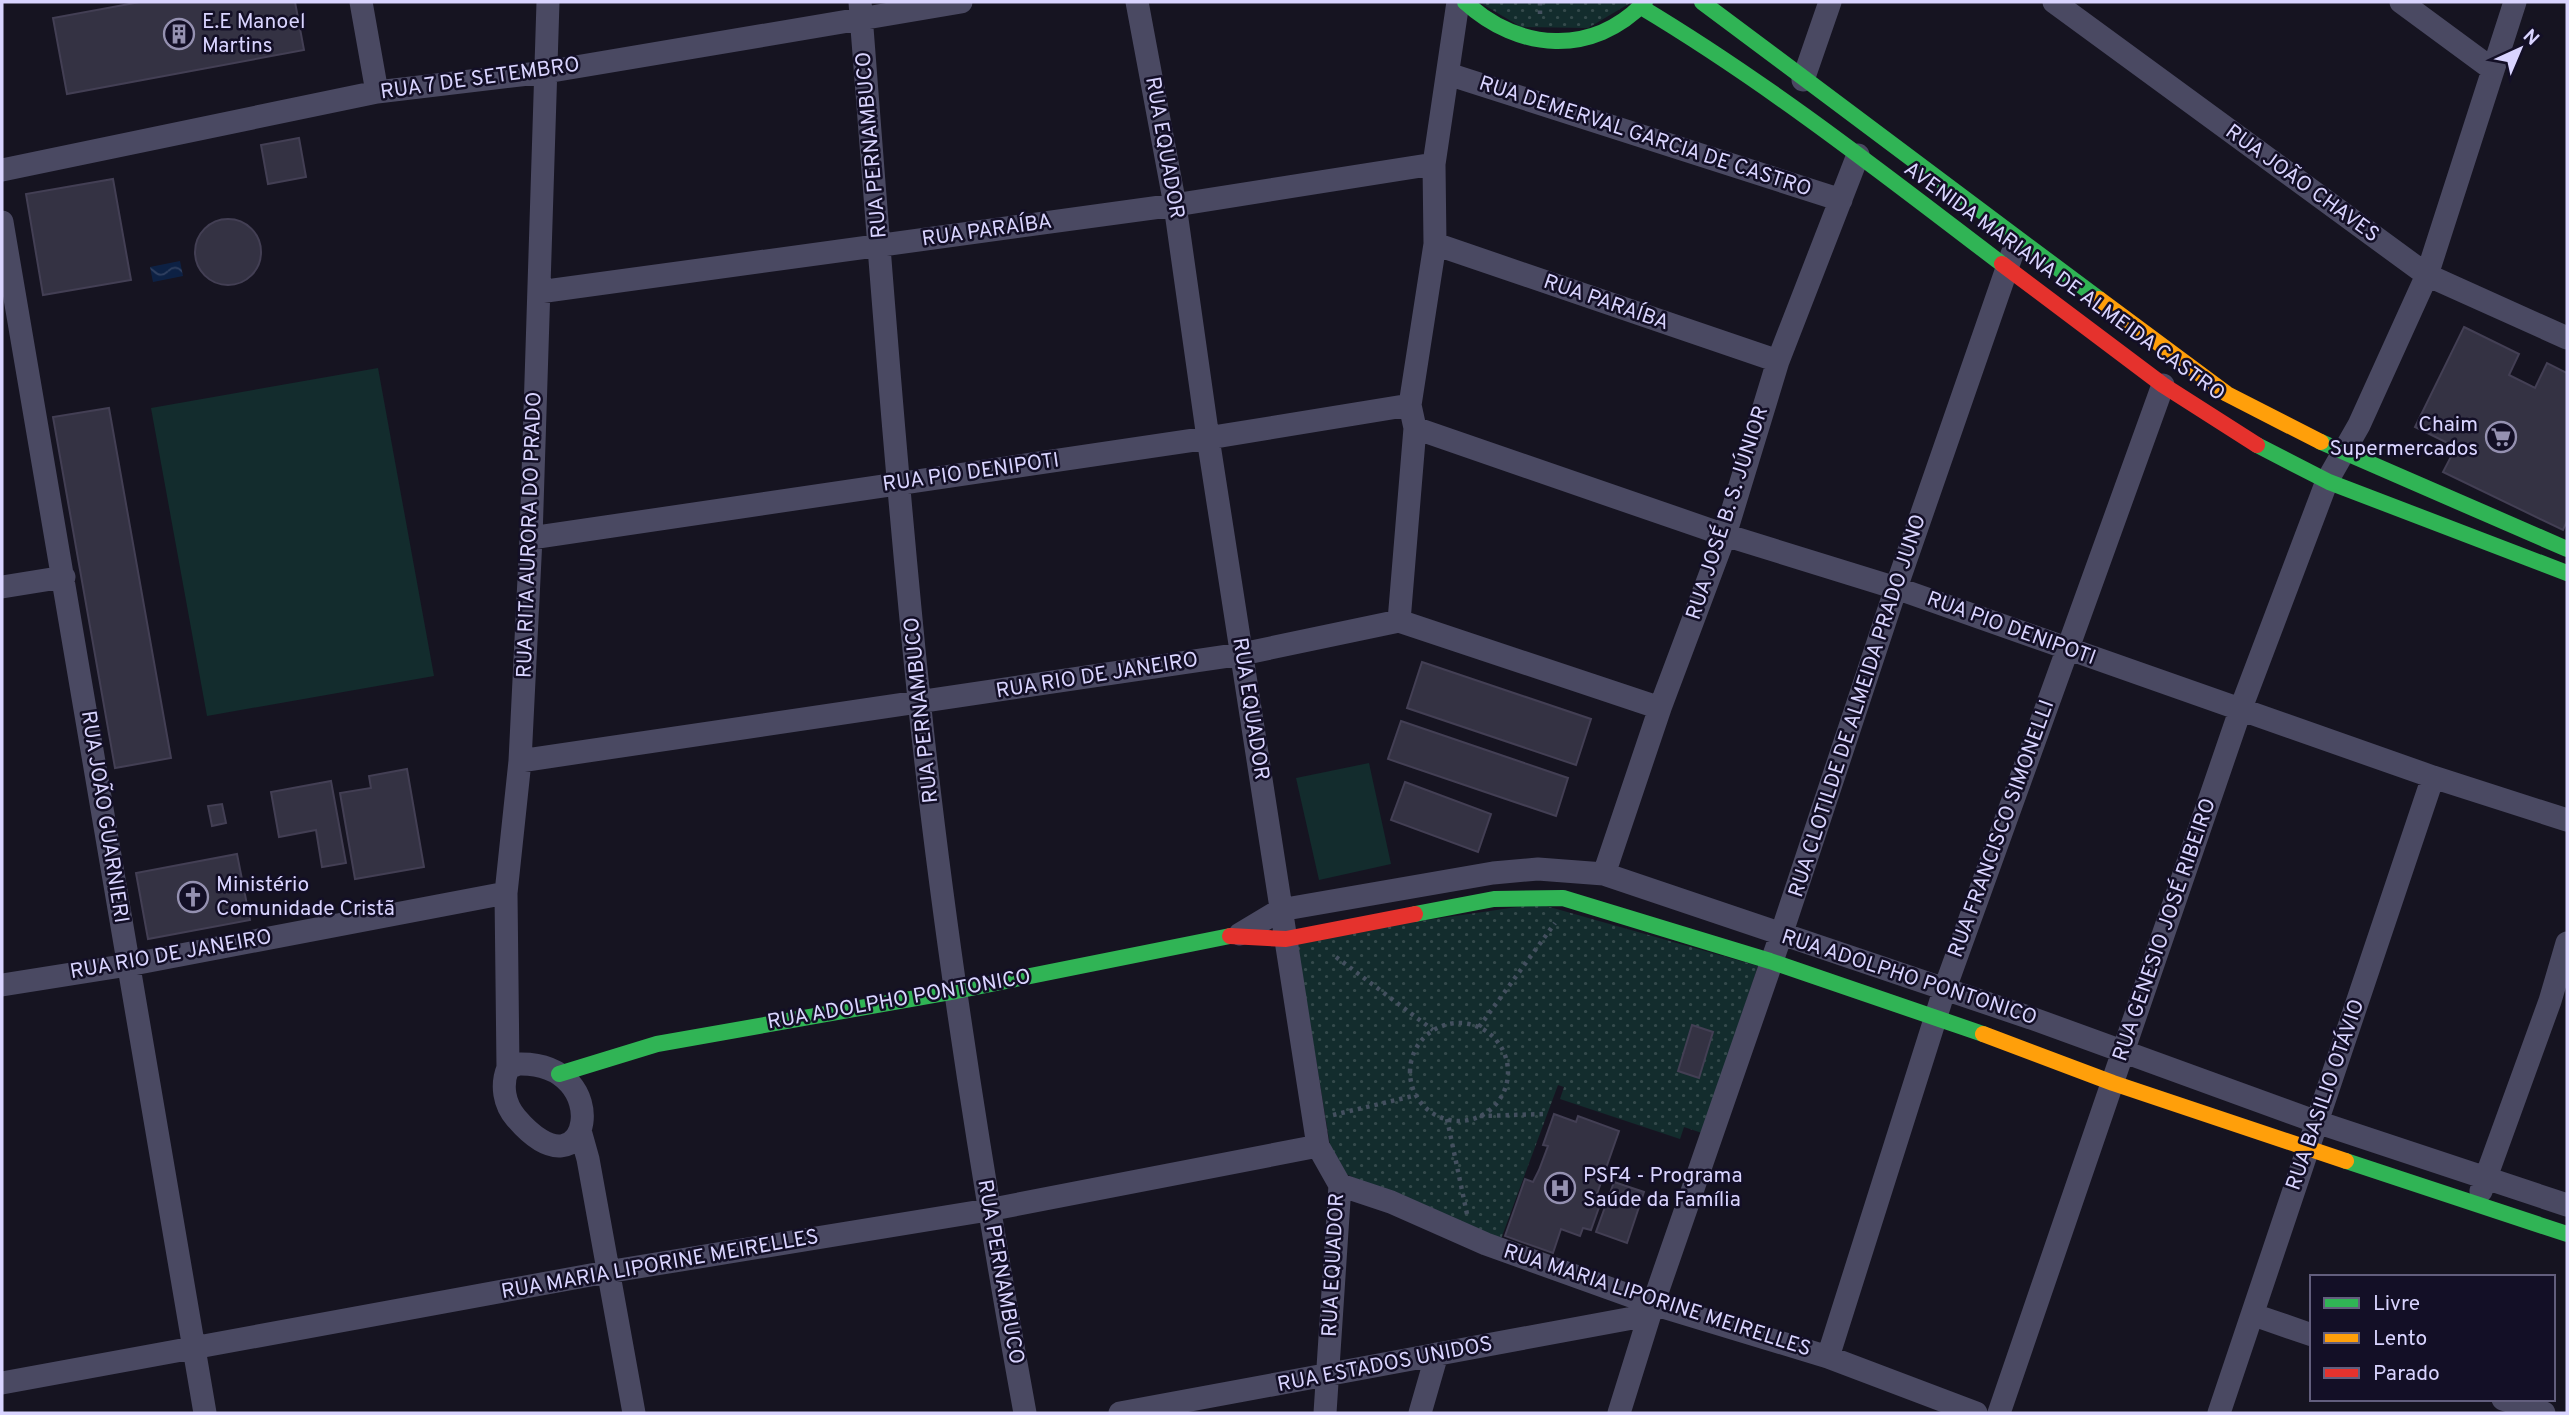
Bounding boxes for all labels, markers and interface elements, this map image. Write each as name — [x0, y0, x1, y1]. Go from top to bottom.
place label: E.E Manoel Martins — [202, 9, 305, 60]
north arrow — [2485, 14, 2555, 84]
building icon: E.E Manoel Martins — [162, 17, 196, 51]
text: N — [2517, 25, 2544, 52]
street label: RUA PERNAMBUCO — [850, 51, 894, 239]
street label: RUA 7 DE SETEMBRO — [378, 52, 582, 106]
street label: RUA DEMERVAL GARCIA DE CASTRO — [1475, 70, 1815, 204]
street label: RUA EQUADOR — [1138, 75, 1190, 221]
street label: RUA JOÃO CHAVES — [2220, 119, 2384, 249]
street label: AVENIDA MARIANA DE ALMEIDA CASTRO — [1898, 156, 2230, 408]
street label: RUA PARAÍBA — [920, 208, 1054, 253]
street label: RUA PARAÍBA — [1540, 268, 1673, 337]
street label: RUA RITA AURORA DO PRADO — [512, 391, 548, 679]
street label: RUA JOSÉ B. S. JÚNIOR — [1680, 402, 1775, 623]
place label: Chaim Supermercados — [2330, 412, 2478, 463]
supermarket icon: Chaim Supermercados — [2484, 420, 2518, 454]
street label: RUA PIO DENIPOTI — [881, 447, 1061, 499]
street label: RUA CLOTILDE DE ALMEIDA PRADO JUNO — [1783, 511, 1933, 901]
street label: RUA PIO DENIPOTI — [1923, 586, 2099, 672]
street label: RUA PERNAMBUCO — [899, 616, 945, 804]
street label: RUA EQUADOR — [1225, 636, 1275, 782]
street label: RUA RIO DE JANEIRO — [994, 647, 1200, 705]
street label: RUA FRANCISCO SIMONELLI — [1943, 696, 2061, 962]
street label: RUA JOÃO GUARNIERI — [74, 709, 134, 925]
street label: RUA GENESIO JOSÉ RIBEIRO — [2106, 795, 2223, 1065]
place label: Ministério Comunidade Cristã — [216, 872, 395, 923]
church icon: Ministério Comunidade Cristã — [176, 880, 210, 914]
street label: RUA RIO DE JANEIRO — [68, 924, 274, 986]
street label: RUA ADOLPHO PONTONICO — [1778, 924, 2040, 1032]
street label: RUA ADOLPHO PONTONICO — [765, 964, 1033, 1036]
street label: RUA BASILIO OTÁVIO — [2280, 996, 2371, 1194]
place label: PSF4 - Programa Saúde da Família — [1583, 1163, 1743, 1214]
hospital icon: PSF4 - Programa Saúde da Família — [1543, 1171, 1577, 1205]
street label: RUA PERNAMBUCO — [970, 1178, 1030, 1366]
street label: RUA EQUADOR — [1317, 1192, 1351, 1338]
street label: RUA MARIA LIPORINE MEIRELLES — [499, 1224, 821, 1306]
street label: RUA MARIA LIPORINE MEIRELLES — [1500, 1238, 1814, 1364]
legend — [2310, 1275, 2555, 1401]
text: Livre — [2373, 1291, 2420, 1318]
text: Lento — [2373, 1326, 2427, 1353]
street label: RUA ESTADOS UNIDOS — [1275, 1331, 1495, 1399]
text: Parado — [2373, 1361, 2440, 1388]

